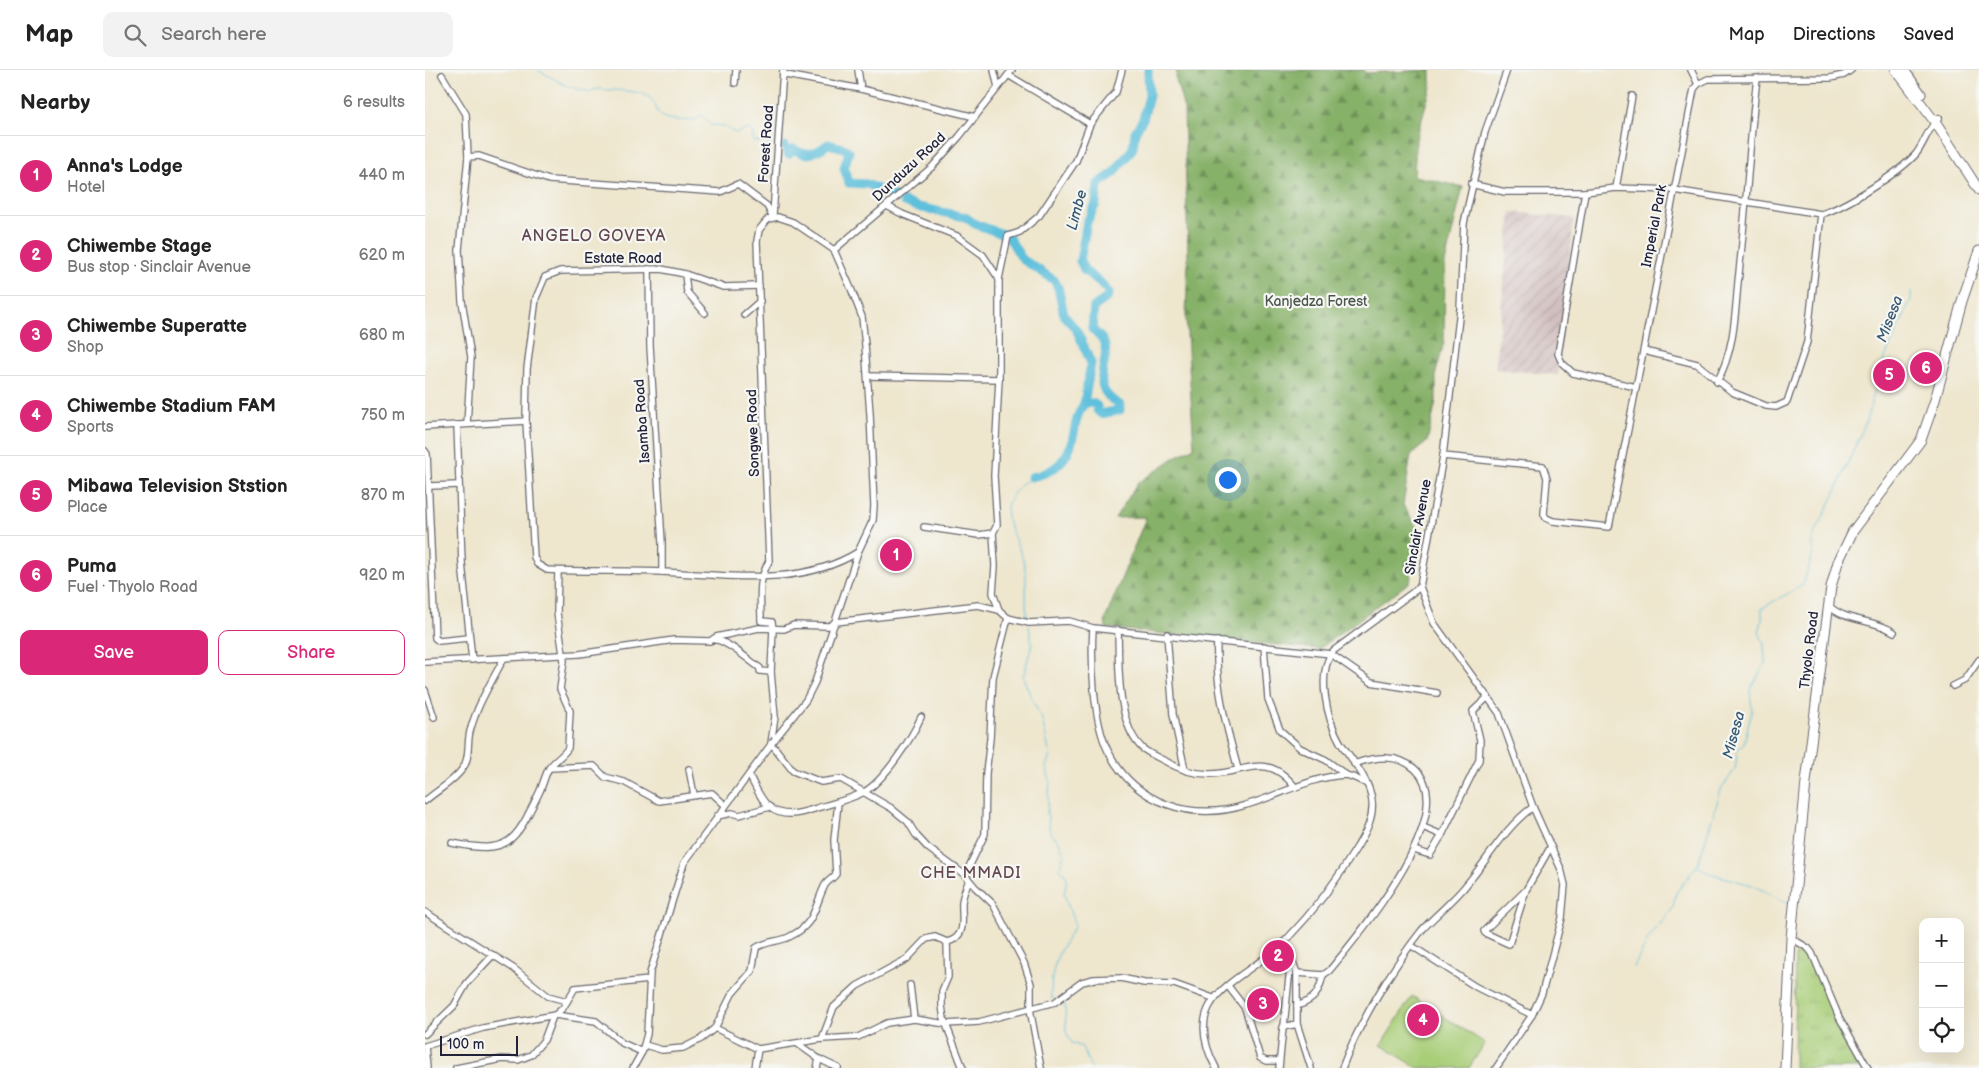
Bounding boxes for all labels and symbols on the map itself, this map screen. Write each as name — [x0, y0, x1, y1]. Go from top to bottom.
street label: Forest Road — [755, 105, 777, 183]
street label: Dunduzu Road — [869, 129, 949, 205]
street label: Imperial Park — [1638, 183, 1670, 269]
water label: Limbe — [1062, 187, 1092, 232]
district label: ANGELO GOVEYA — [522, 227, 666, 246]
street label: Estate Road — [584, 250, 662, 267]
park label: Kanjedza Forest — [1265, 293, 1368, 310]
water label: Misesa — [1872, 293, 1908, 345]
pin: 6 — [1910, 349, 1942, 387]
pin: 5 — [1873, 356, 1905, 394]
street label: Isamba Road — [631, 378, 653, 464]
street label: Songwe Road — [743, 389, 763, 477]
your location — [1215, 467, 1241, 493]
street label: Sinclair Avenue — [1401, 478, 1435, 576]
pin: 1 — [880, 536, 912, 574]
street label: Thyolo Road — [1796, 610, 1822, 690]
water label: Misesa — [1719, 709, 1749, 761]
district label: CHE MMADI — [921, 864, 1021, 883]
pin: 2 — [1262, 937, 1294, 975]
pin: 3 — [1247, 985, 1279, 1023]
pin: 4 — [1407, 1001, 1439, 1039]
scale bar — [440, 1033, 517, 1056]

